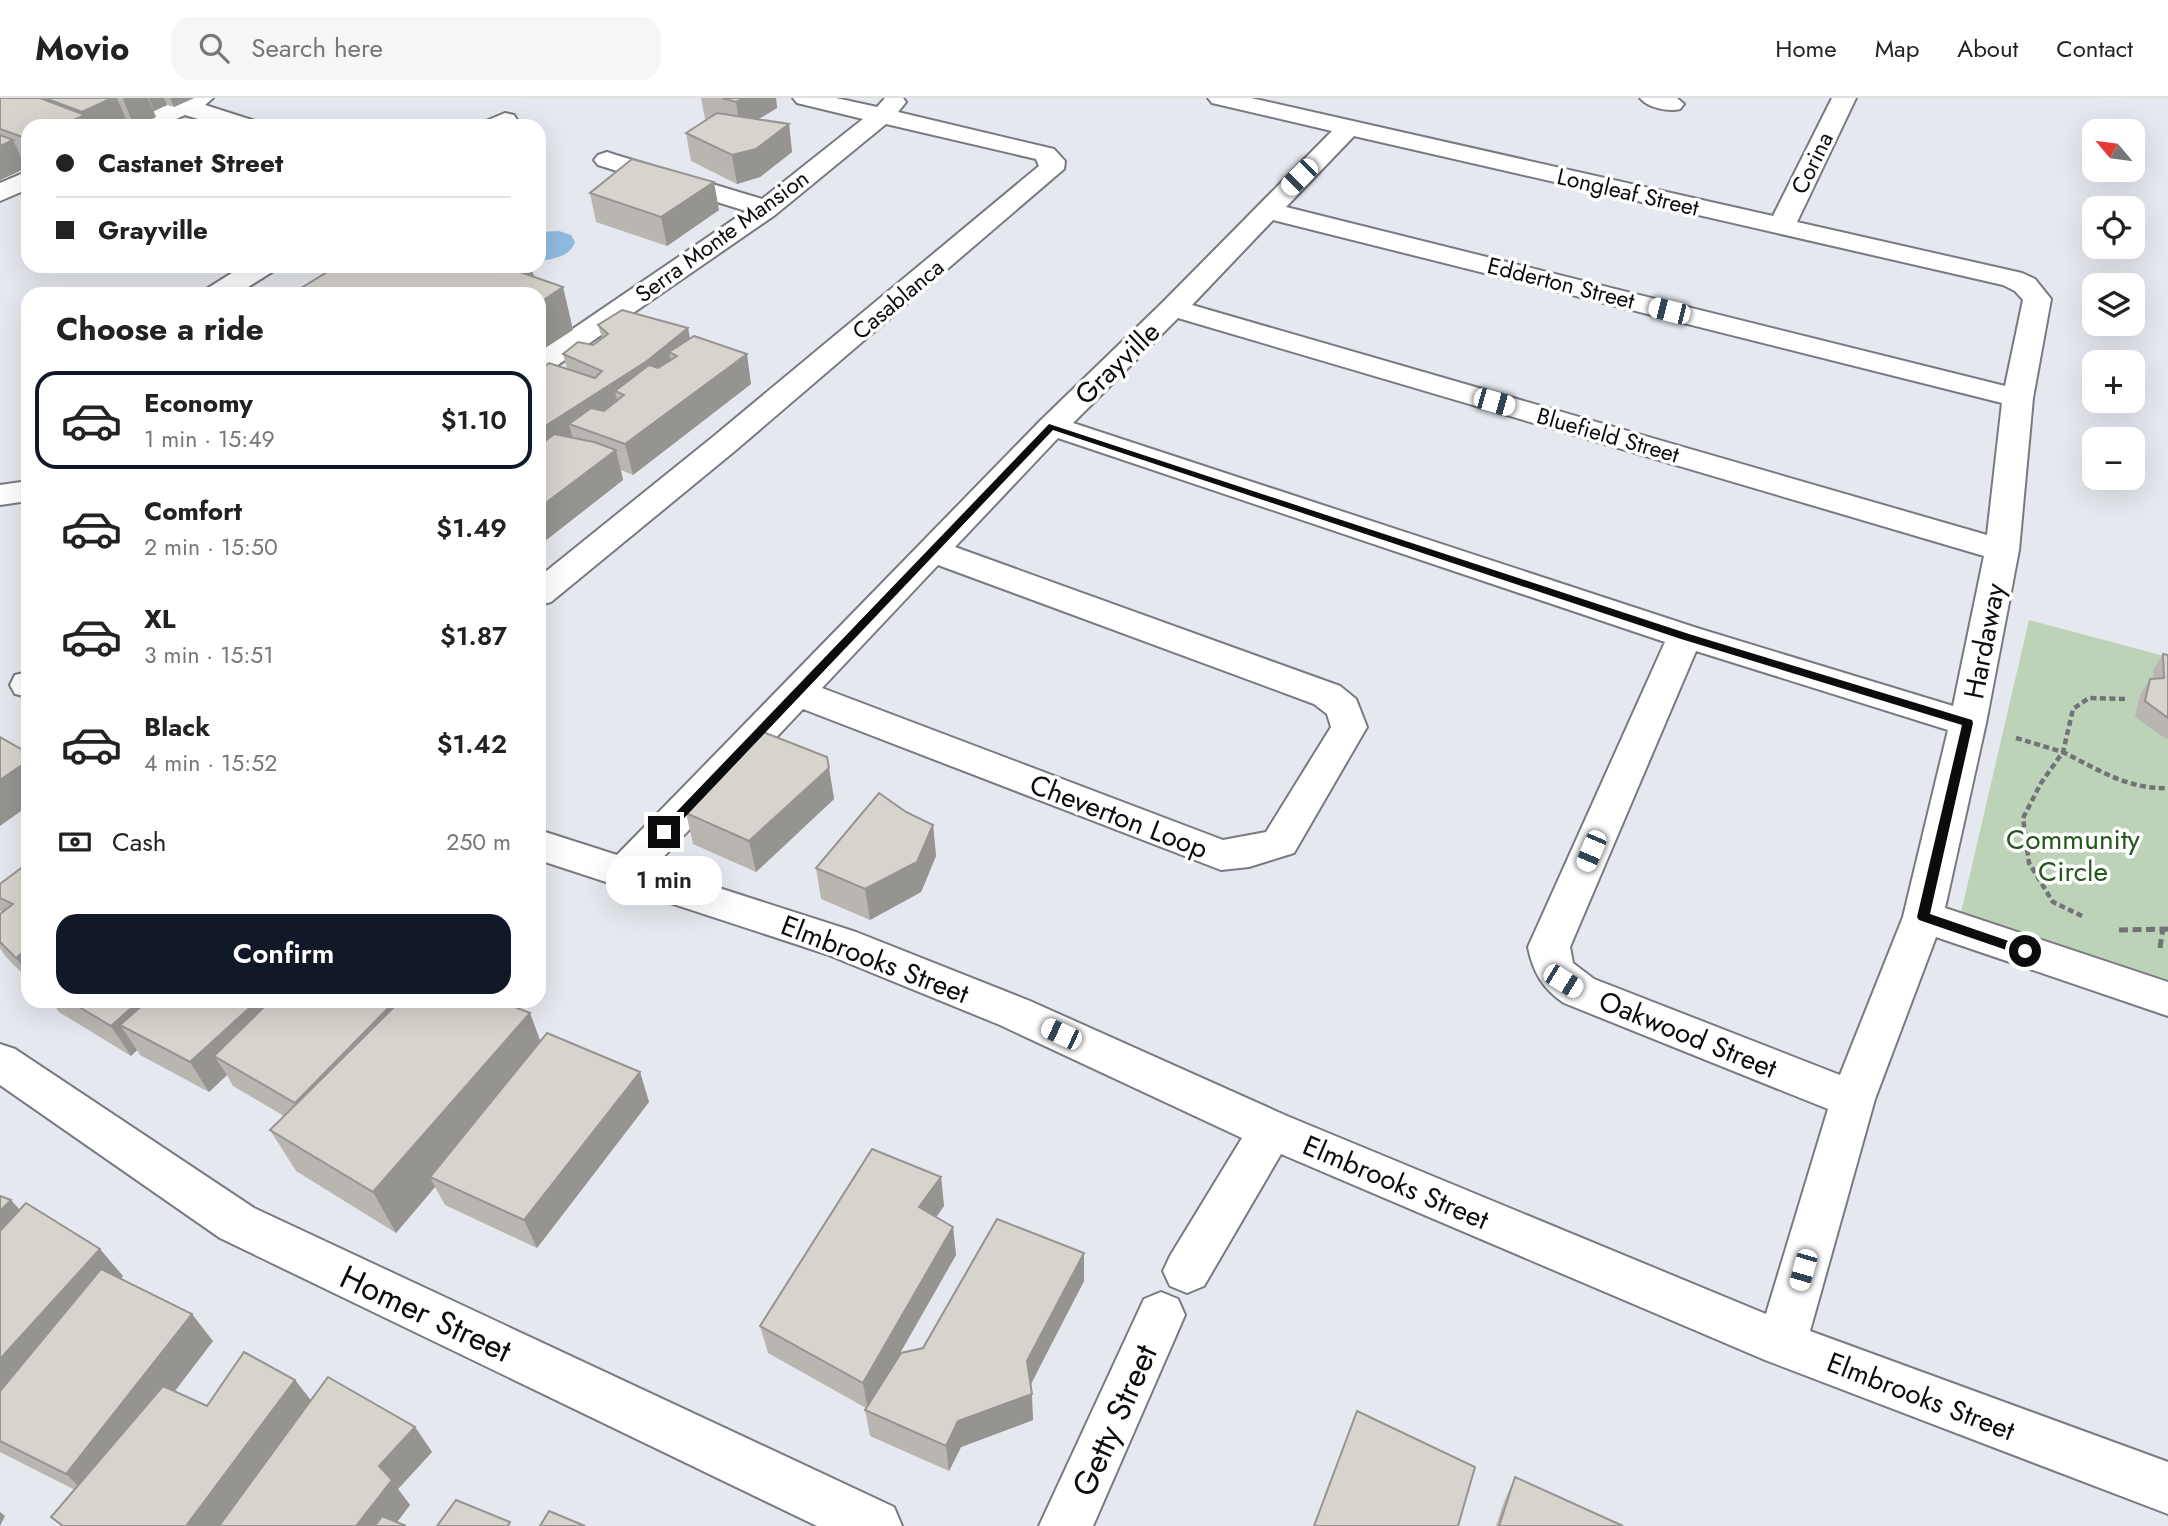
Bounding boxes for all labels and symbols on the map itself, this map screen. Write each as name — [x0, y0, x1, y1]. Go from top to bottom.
north arrow — [2082, 119, 2146, 182]
street label: Corina — [1782, 126, 1842, 200]
car — [1277, 155, 1322, 199]
street label: Longleaf Street — [1554, 159, 1703, 225]
street label: Serra Monte Mansion — [628, 161, 816, 311]
street label: Edderton Street — [1484, 248, 1639, 318]
street label: Casablanca — [845, 250, 951, 348]
car — [1647, 296, 1692, 326]
street label: Grayville — [1065, 312, 1169, 414]
car — [1471, 386, 1518, 418]
street label: Bluefield Street — [1533, 398, 1684, 472]
street label: Hardaway — [1953, 579, 2016, 702]
street label: Cheverton Loop — [1024, 764, 1214, 869]
route end — [648, 816, 680, 848]
park label: Community Circle — [2006, 819, 2141, 892]
car — [1574, 828, 1609, 874]
callout: 1 min — [606, 856, 722, 906]
street label: Elmbrooks Street — [775, 905, 975, 1014]
route start — [2009, 935, 2041, 967]
car — [1540, 961, 1587, 1001]
street label: Oakwood Street — [1593, 980, 1783, 1089]
car — [1038, 1016, 1085, 1052]
street label: Elmbrooks Street — [1297, 1125, 1495, 1240]
car — [1788, 1247, 1819, 1293]
street label: Homer Street — [332, 1253, 519, 1374]
street label: Getty Street — [1060, 1337, 1169, 1504]
street label: Elmbrooks Street — [1821, 1342, 2021, 1451]

